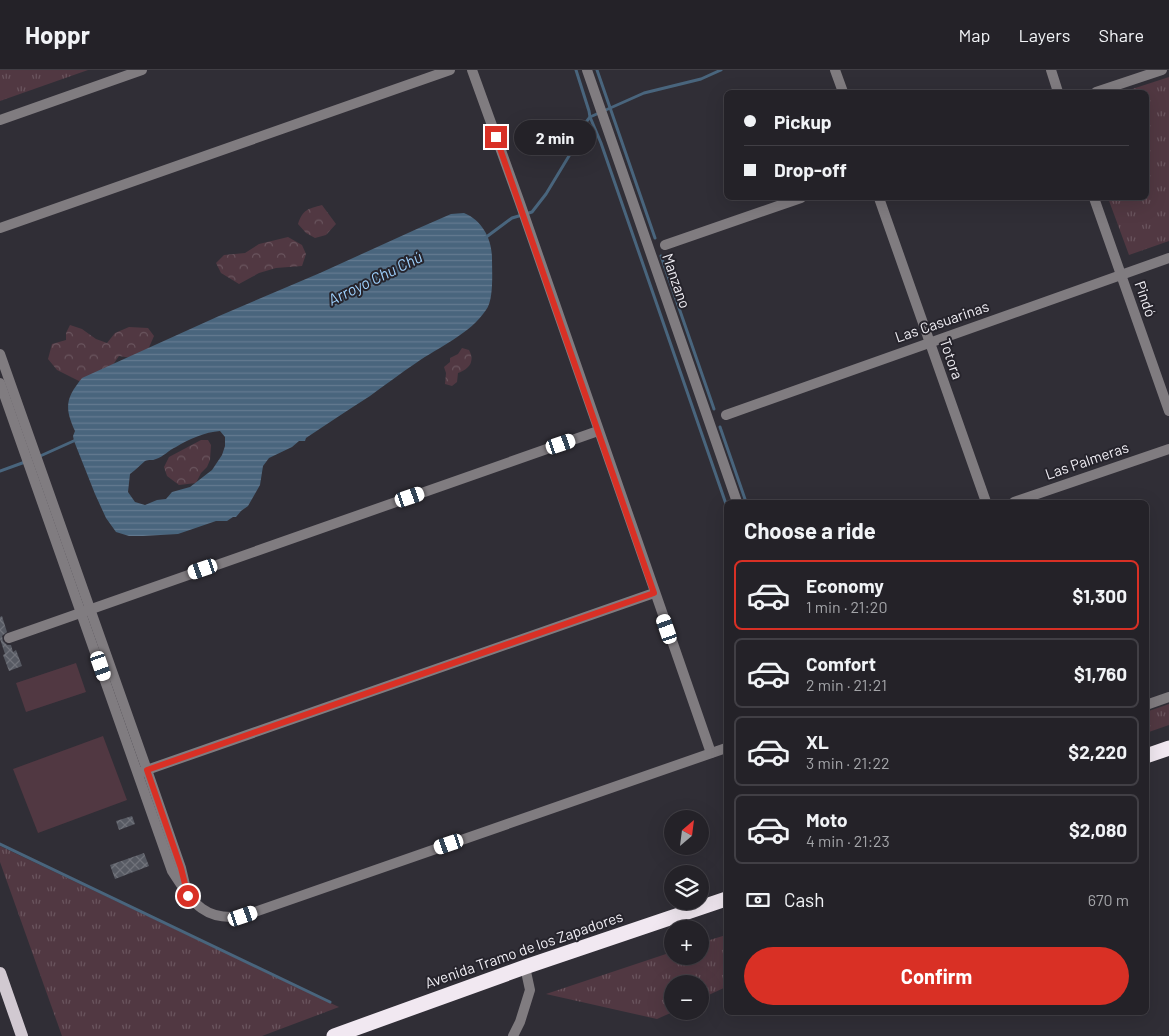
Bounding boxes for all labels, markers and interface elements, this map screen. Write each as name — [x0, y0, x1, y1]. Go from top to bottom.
text: Hoppr — [25, 20, 90, 49]
text: Map — [958, 24, 990, 46]
text: Layers — [1018, 24, 1071, 46]
text: Share — [1099, 24, 1144, 46]
text: Pickup — [774, 110, 832, 133]
callout: 2 min — [514, 120, 596, 154]
route end — [485, 126, 507, 148]
text: 2 min — [536, 128, 574, 147]
text: Drop-off — [774, 158, 847, 181]
water label: Arroyo Chu Chú — [325, 247, 425, 309]
street label: Manzano — [659, 251, 695, 311]
street label: Pindó — [1131, 278, 1160, 319]
street label: Las Casuarinas — [892, 297, 991, 346]
street label: Totora — [937, 336, 967, 381]
car — [544, 432, 577, 456]
street label: Las Palmeras — [1043, 437, 1131, 483]
car — [393, 485, 426, 509]
text: Choose a ride — [744, 517, 876, 543]
car — [186, 557, 219, 581]
icon: car — [746, 573, 791, 618]
text: Economy — [806, 574, 884, 597]
text: $1,300 — [1072, 584, 1127, 607]
text: 1 min · 21:20 — [806, 597, 888, 616]
car — [655, 612, 678, 646]
car — [89, 649, 112, 683]
icon: car — [746, 651, 791, 696]
text: Comfort — [806, 652, 876, 675]
text: $1,760 — [1074, 662, 1127, 685]
text: 2 min · 21:21 — [806, 675, 887, 694]
icon: car — [746, 729, 791, 774]
text: XL — [806, 730, 829, 753]
text: $2,220 — [1068, 740, 1127, 763]
text: 3 min · 21:22 — [806, 753, 890, 772]
icon: car — [746, 807, 791, 852]
text: Moto — [806, 808, 848, 831]
north arrow — [664, 810, 709, 855]
map controls — [664, 810, 709, 1020]
text: $2,080 — [1069, 818, 1127, 841]
text: 4 min · 21:23 — [806, 831, 890, 850]
car — [432, 832, 465, 856]
button: layers — [664, 865, 709, 910]
route start — [177, 885, 199, 907]
icon: cash — [744, 886, 772, 914]
text: Cash — [784, 888, 825, 911]
text: 670 m — [1088, 890, 1129, 909]
car — [226, 904, 259, 928]
street label: Avenida Tramo de los Zapadores — [422, 907, 625, 991]
button: + — [664, 920, 709, 965]
button: Confirm — [744, 947, 1129, 1005]
button: − — [664, 975, 709, 1020]

